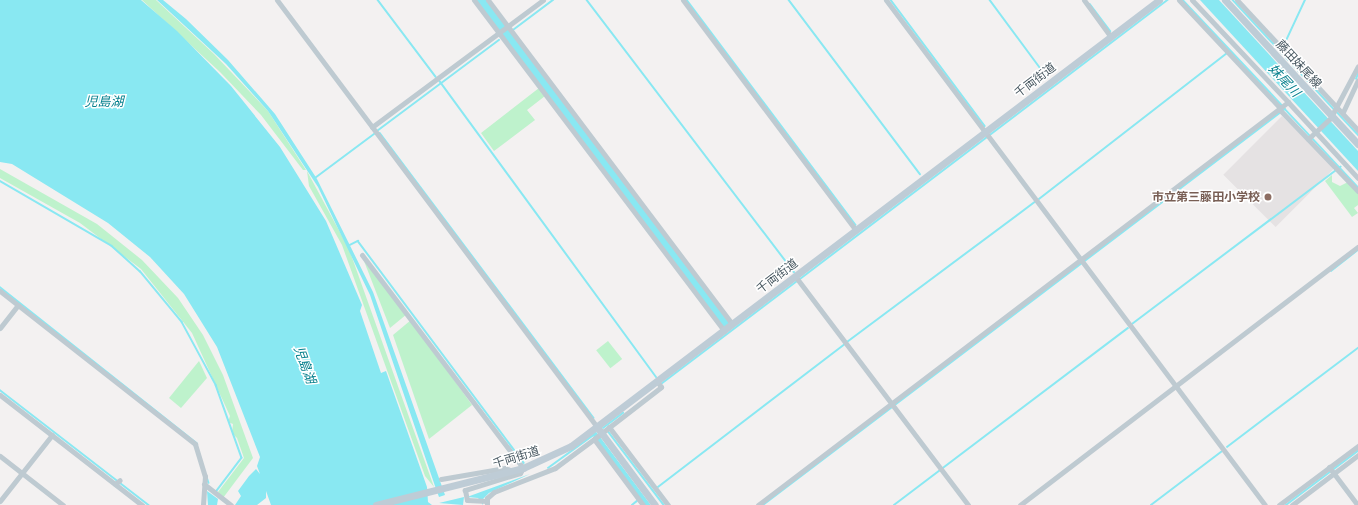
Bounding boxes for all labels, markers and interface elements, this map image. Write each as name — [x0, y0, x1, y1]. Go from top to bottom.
street label: 藤田妹尾線 — [1273, 37, 1325, 91]
street label: 千両街道 — [1011, 60, 1059, 100]
water label: 妹尾川 — [1265, 61, 1303, 101]
water label: 児島湖 — [85, 94, 123, 110]
place label: 市立第三藤田小学校 — [1152, 190, 1260, 204]
marker: 市立第三藤田小学校 — [1263, 192, 1273, 202]
street label: 千両街道 — [753, 256, 801, 296]
water label: 児島湖 — [290, 344, 318, 386]
street label: 千両街道 — [491, 443, 541, 471]

